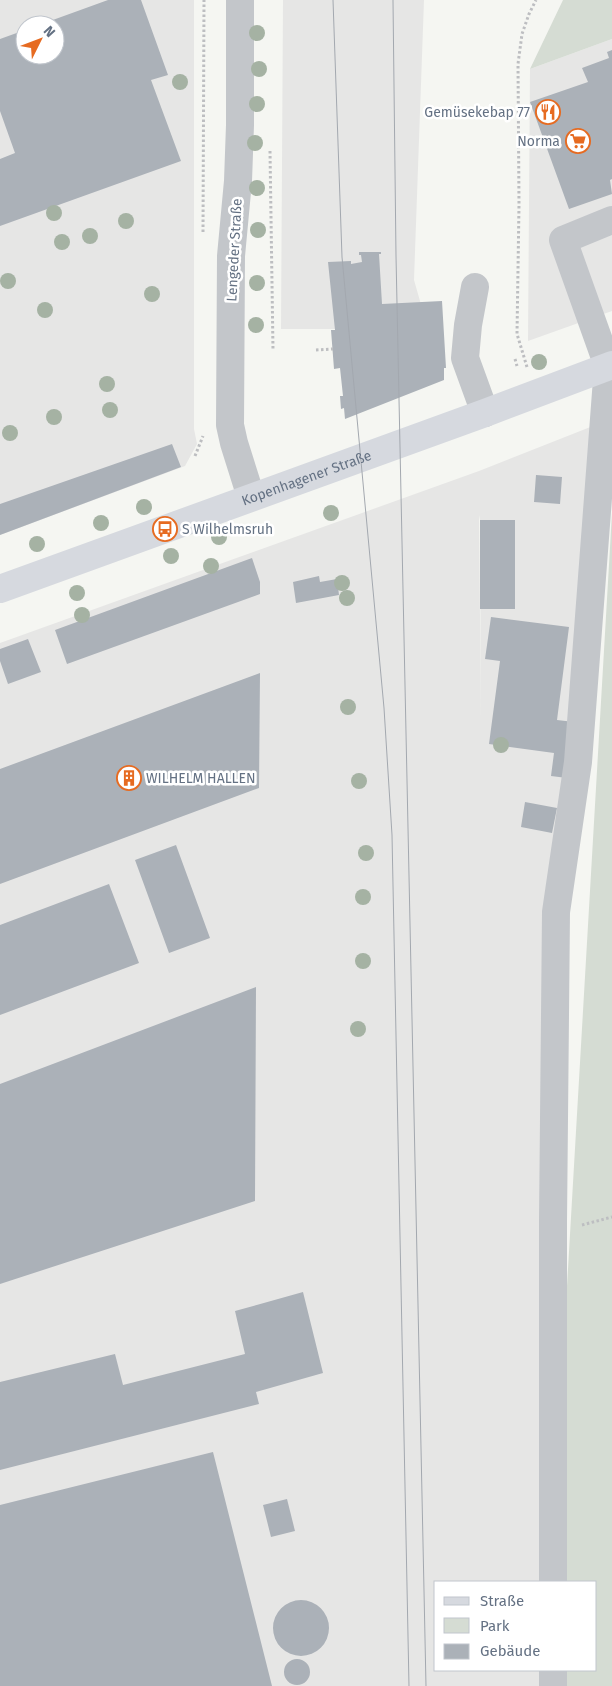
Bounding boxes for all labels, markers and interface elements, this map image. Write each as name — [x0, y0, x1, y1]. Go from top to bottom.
north arrow — [15, 15, 65, 65]
text: N — [40, 22, 59, 41]
restaurant icon: Gemüsekebap 77 — [535, 99, 561, 125]
place label: Gemüsekebap 77 — [424, 104, 530, 121]
supermarket icon: Norma — [565, 128, 591, 154]
place label: Norma — [517, 133, 560, 150]
street label: Lengeder Straße — [223, 198, 246, 302]
street label: Kopenhagener Straße — [239, 447, 374, 510]
bus stop icon: S Wilhelmsruh — [152, 516, 178, 542]
place label: S Wilhelmsruh — [182, 521, 273, 538]
building icon: WILHELM HALLEN — [116, 765, 142, 791]
place label: WILHELM HALLEN — [146, 770, 256, 787]
legend — [434, 1581, 597, 1671]
text: Straße — [480, 1592, 524, 1610]
text: Park — [480, 1617, 510, 1635]
text: Gebäude — [480, 1642, 540, 1660]

